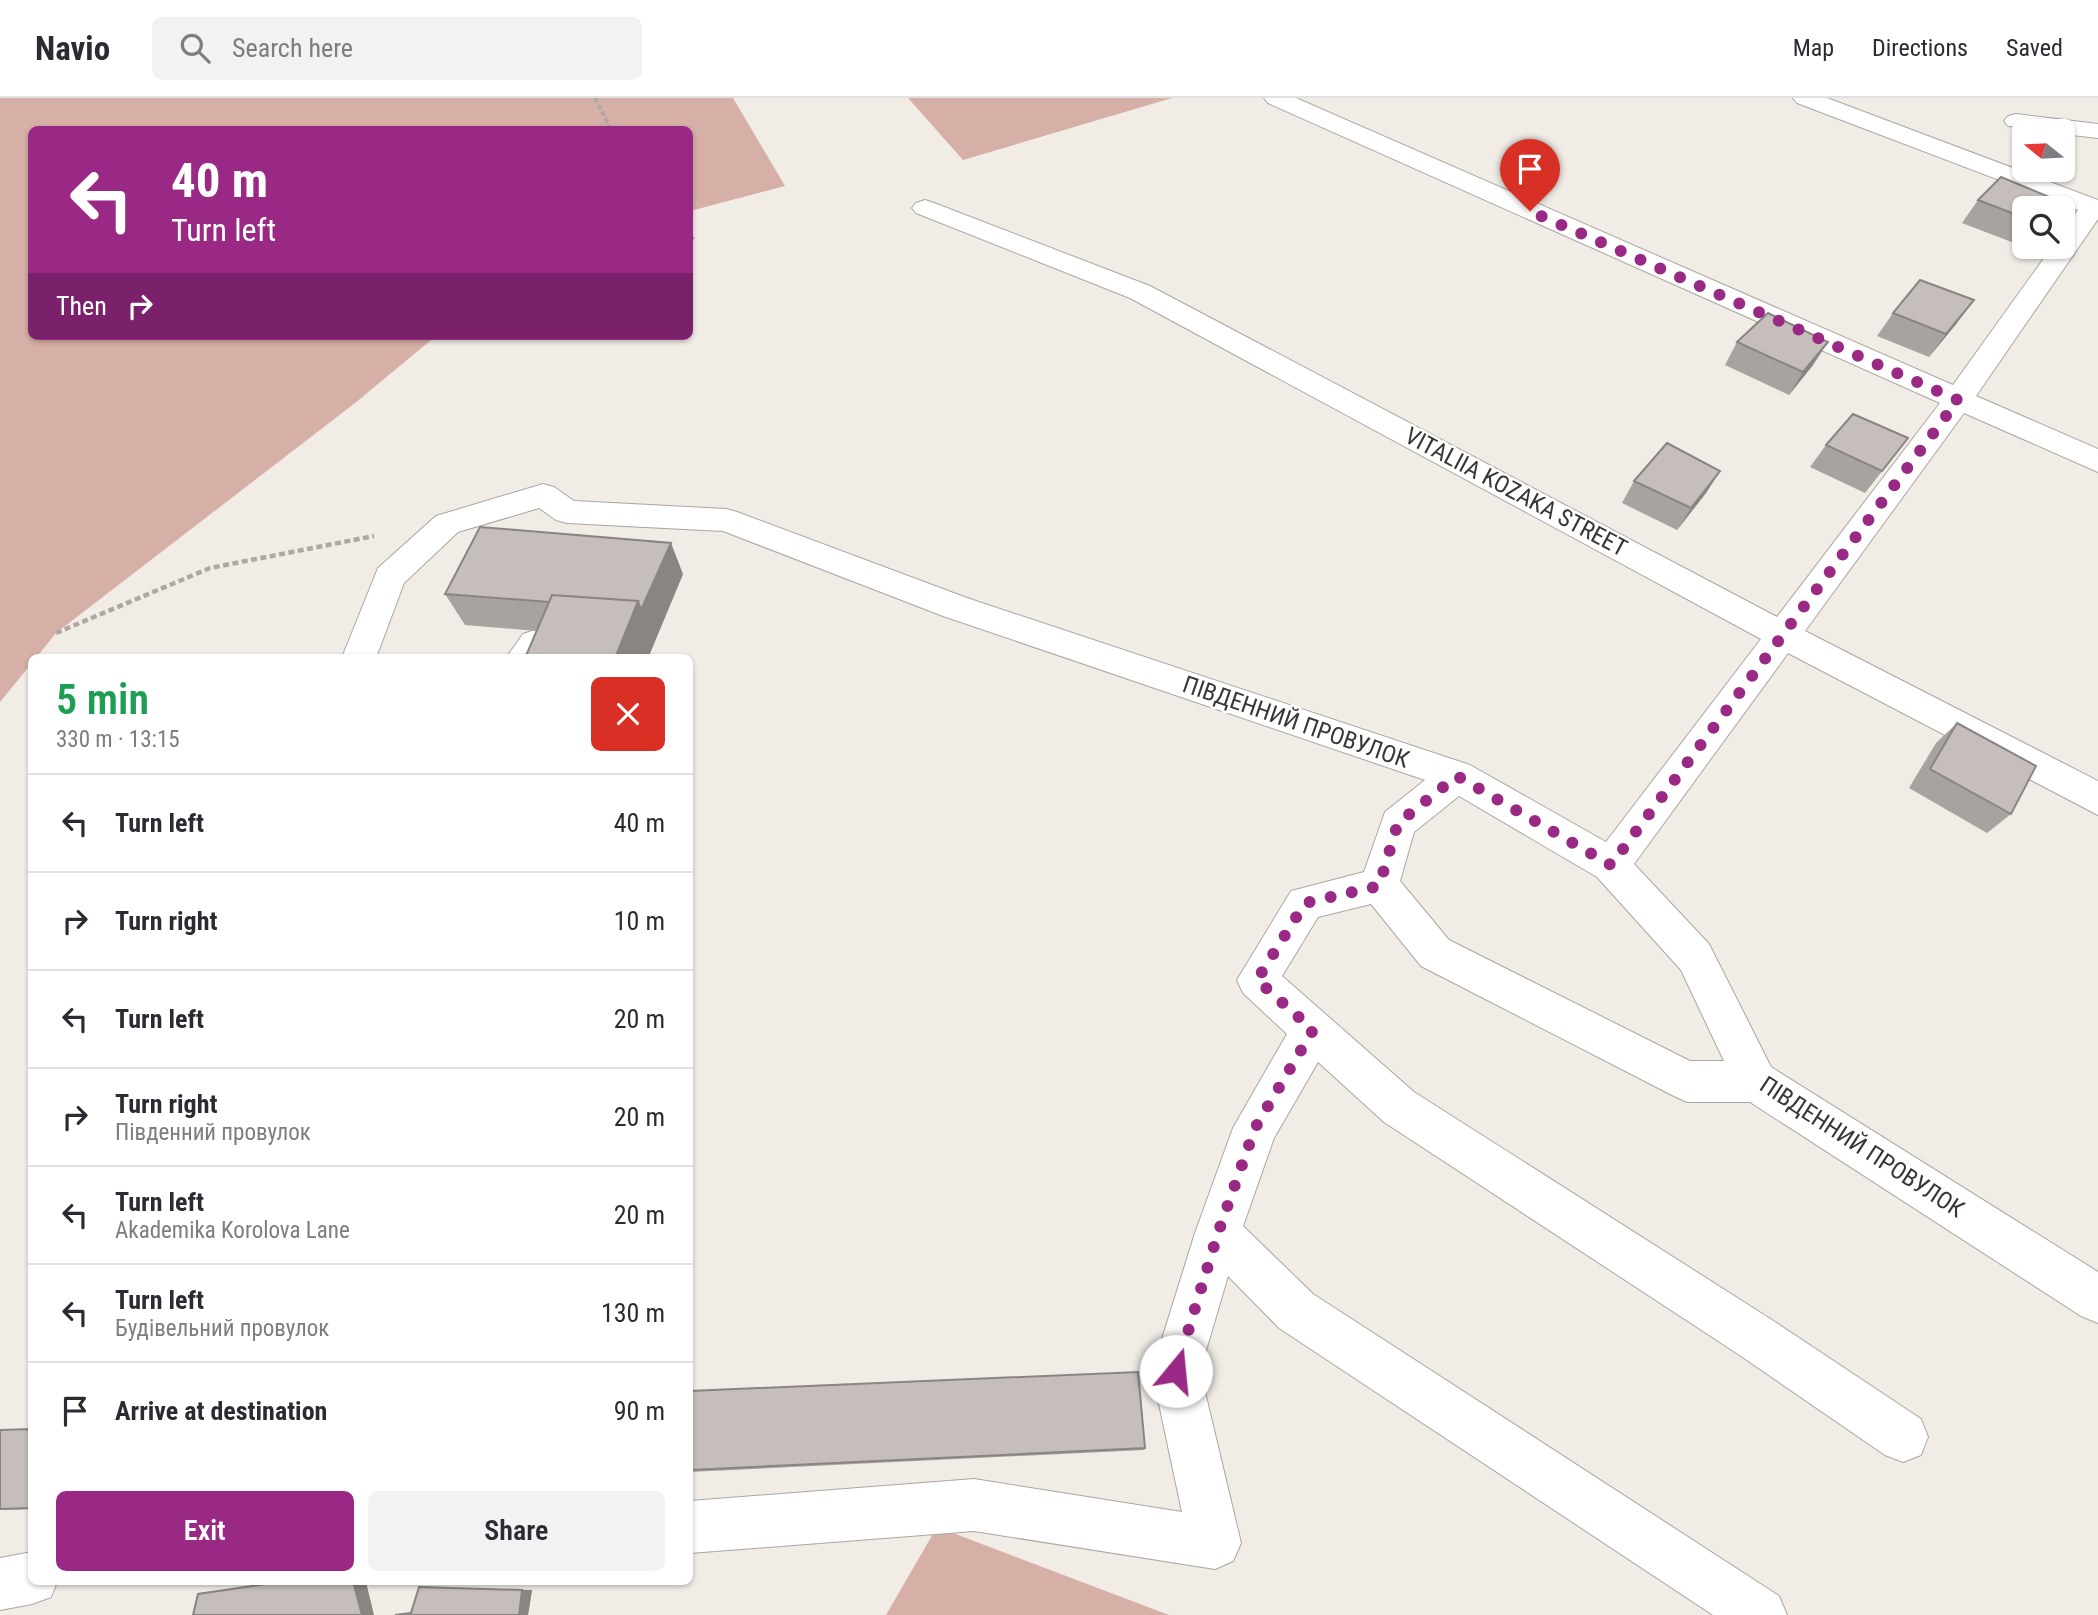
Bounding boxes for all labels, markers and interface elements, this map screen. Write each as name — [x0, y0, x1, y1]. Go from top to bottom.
search box — [152, 17, 642, 80]
text: Navio — [35, 29, 110, 68]
icon: search — [176, 29, 214, 67]
text: Search here — [232, 33, 353, 63]
text: Map — [1793, 34, 1834, 62]
text: Directions — [1872, 34, 1968, 62]
text: Saved — [2006, 34, 2063, 62]
north arrow — [2012, 119, 2076, 182]
map controls — [2012, 119, 2075, 259]
pin — [1500, 139, 1560, 211]
icon: arrive — [1511, 150, 1549, 188]
text: 40 m — [171, 152, 268, 209]
icon: left — [56, 154, 147, 245]
button: search — [2012, 196, 2075, 259]
text: Turn left — [171, 211, 276, 249]
icon: right — [121, 287, 159, 325]
text: Then — [56, 291, 107, 321]
street label: VITALIIA KOZAKA STREET — [1400, 422, 1632, 562]
street label: ПІВДЕННИЙ ПРОВУЛОК — [1179, 670, 1413, 774]
text: 5 min — [56, 675, 149, 724]
button: close — [591, 677, 665, 751]
text: 330 m · 13:15 — [56, 726, 180, 753]
icon: left — [56, 804, 94, 842]
text: Turn left — [115, 808, 204, 838]
text: 40 m — [614, 808, 665, 838]
icon: right — [56, 902, 94, 940]
text: Turn right — [115, 906, 217, 936]
text: 10 m — [614, 906, 665, 936]
icon: left — [56, 1000, 94, 1038]
text: Turn left — [115, 1004, 204, 1034]
text: 20 m — [614, 1004, 665, 1034]
street label: ПІВДЕННИЙ ПРОВУЛОК — [1755, 1071, 1970, 1224]
text: Turn right — [115, 1089, 217, 1119]
icon: right — [56, 1098, 94, 1136]
text: 20 m — [614, 1102, 665, 1132]
text: Південний провулок — [115, 1119, 311, 1146]
text: Turn left — [115, 1187, 204, 1217]
icon: left — [56, 1196, 94, 1234]
text: 20 m — [614, 1200, 665, 1230]
text: Akademika Korolova Lane — [115, 1217, 350, 1244]
text: Turn left — [115, 1285, 204, 1315]
icon: left — [56, 1294, 94, 1332]
text: 130 m — [601, 1298, 665, 1328]
text: Будівельний провулок — [115, 1315, 329, 1342]
position arrow — [1139, 1334, 1213, 1408]
icon: arrive — [56, 1392, 94, 1430]
text: Arrive at destination — [115, 1396, 327, 1426]
text: 90 m — [614, 1396, 665, 1426]
button: Exit — [56, 1491, 354, 1571]
button: Share — [368, 1491, 665, 1571]

